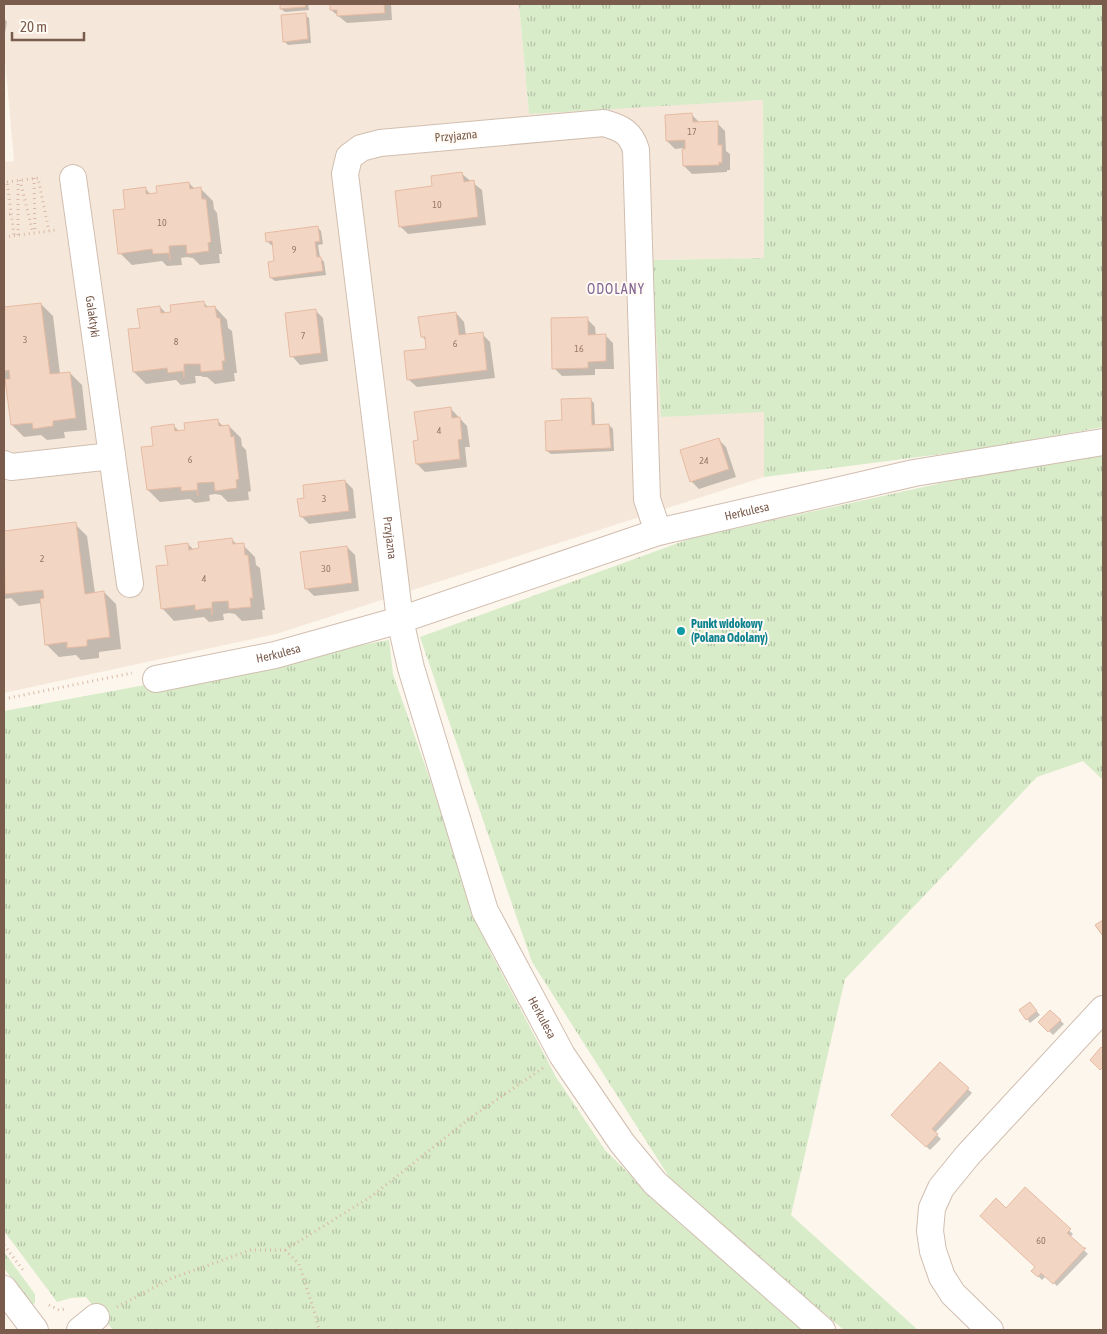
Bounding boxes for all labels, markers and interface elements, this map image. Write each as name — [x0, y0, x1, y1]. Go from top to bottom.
scale bar — [12, 10, 85, 42]
text: 20 m — [20, 18, 47, 35]
house number: 17 — [687, 126, 697, 137]
street label: Przyjazna — [434, 127, 478, 145]
house number: 10 — [432, 199, 442, 210]
house number: 10 — [157, 217, 167, 228]
house number: 9 — [292, 244, 297, 255]
district label: ODOLANY — [587, 281, 645, 297]
street label: Galaktyki — [83, 295, 102, 338]
house number: 7 — [301, 330, 306, 341]
house number: 3 — [23, 334, 28, 345]
house number: 8 — [174, 336, 179, 347]
house number: 6 — [453, 338, 458, 349]
house number: 16 — [574, 343, 584, 354]
house number: 4 — [437, 425, 442, 436]
house number: 6 — [188, 454, 193, 465]
house number: 24 — [699, 455, 709, 466]
house number: 3 — [322, 493, 327, 504]
street label: Herkulesa — [723, 500, 771, 523]
street label: Przyjazna — [380, 516, 399, 560]
house number: 2 — [40, 553, 45, 564]
house number: 30 — [321, 563, 331, 574]
house number: 4 — [202, 573, 207, 584]
place label: Punkt widokowy (Polana Odolany) — [691, 617, 768, 645]
marker: Punkt widokowy (Polana Odolany) — [675, 625, 687, 637]
street label: Herkulesa — [255, 641, 302, 666]
street label: Herkulesa — [525, 994, 559, 1041]
house number: 60 — [1036, 1235, 1046, 1246]

